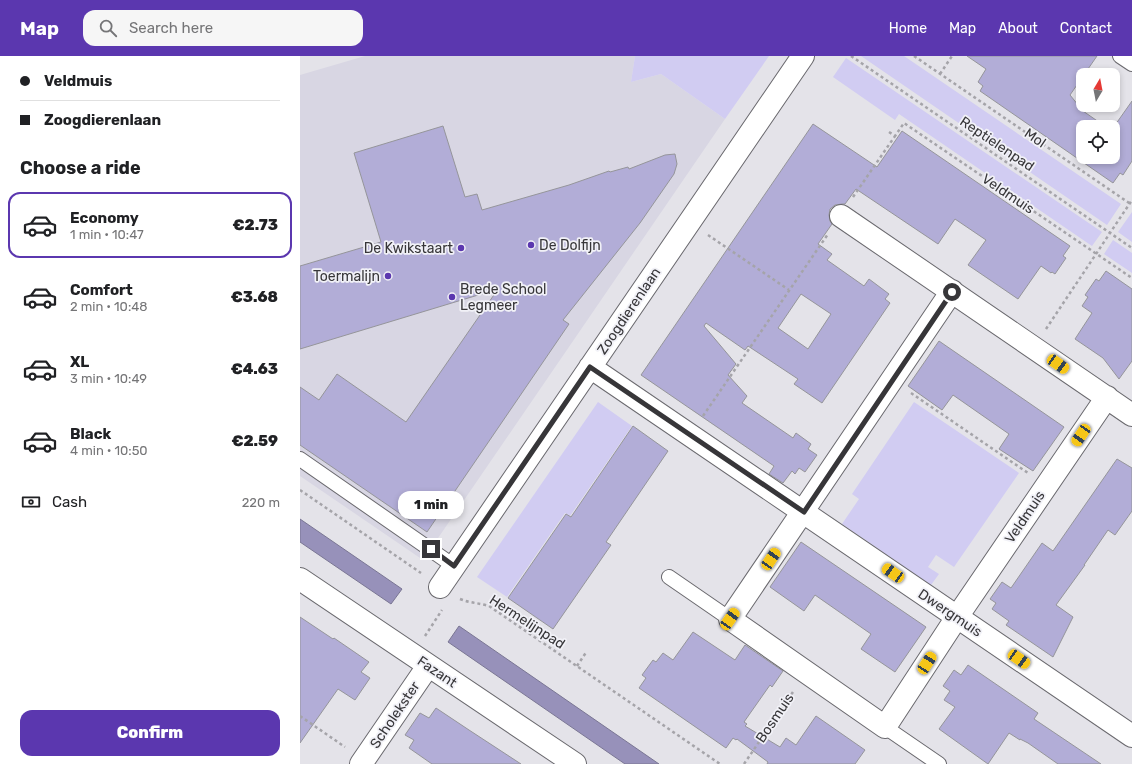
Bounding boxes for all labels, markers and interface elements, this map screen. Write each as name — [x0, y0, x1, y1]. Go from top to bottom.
search box — [83, 10, 363, 46]
text: Map — [20, 17, 59, 40]
icon: search — [97, 17, 119, 39]
text: Search here — [129, 19, 213, 37]
text: Home — [889, 20, 927, 37]
text: Map — [949, 20, 976, 37]
text: About — [998, 20, 1038, 37]
text: Contact — [1060, 20, 1112, 37]
north arrow — [1076, 68, 1120, 112]
map controls — [1076, 68, 1120, 164]
text: Veldmuis — [44, 72, 112, 90]
text: Zoogdierenlaan — [44, 111, 161, 129]
street label: Reptielenpad — [957, 113, 1037, 175]
button: locate — [1076, 120, 1120, 164]
street label: Mol — [1021, 125, 1049, 151]
text: Choose a ride — [20, 157, 141, 179]
street label: Veldmuis — [979, 170, 1037, 218]
icon: car — [22, 207, 58, 243]
text: Economy — [70, 209, 139, 227]
text: €2.73 — [233, 216, 278, 234]
text: 1 min · 10:47 — [70, 227, 144, 242]
place label: De Dolfijn — [539, 237, 601, 254]
place label: De Kwikstaart — [364, 240, 454, 257]
marker: De Dolfijn — [526, 240, 536, 250]
marker: De Kwikstaart — [456, 243, 466, 253]
street label: Zoogdierenlaan — [594, 264, 664, 358]
place label: Toermalijn — [313, 268, 380, 285]
marker: Toermalijn — [383, 271, 393, 281]
icon: car — [22, 279, 58, 315]
text: Comfort — [70, 281, 133, 299]
place label: Brede School Legmeer — [460, 281, 546, 314]
route start — [943, 283, 961, 301]
text: €3.68 — [231, 288, 278, 306]
marker: Brede School Legmeer — [447, 292, 457, 302]
text: 2 min · 10:48 — [70, 299, 148, 314]
icon: car — [22, 351, 58, 387]
car — [1045, 352, 1071, 376]
text: XL — [70, 353, 89, 371]
text: €4.63 — [231, 360, 278, 378]
text: 3 min · 10:49 — [70, 371, 147, 386]
car — [1069, 422, 1093, 448]
icon: car — [22, 423, 58, 459]
text: Black — [70, 425, 111, 443]
text: €2.59 — [231, 432, 278, 450]
text: 4 min · 10:50 — [70, 443, 148, 458]
street label: Veldmuis — [1001, 488, 1049, 546]
icon: cash — [20, 491, 42, 513]
callout: 1 min — [398, 491, 464, 519]
text: Cash — [52, 493, 87, 511]
text: 220 m — [242, 495, 280, 510]
text: 1 min — [414, 497, 448, 512]
route end — [422, 540, 440, 558]
car — [759, 546, 783, 572]
car — [880, 561, 906, 585]
street label: Dwergmuis — [915, 585, 985, 641]
street label: Hermelijnpad — [486, 591, 568, 653]
car — [718, 606, 742, 632]
car — [1006, 647, 1032, 671]
car — [915, 650, 939, 676]
street label: Fazant — [414, 653, 461, 692]
street label: Scholekster — [366, 678, 424, 752]
street label: Bosmuis — [752, 690, 798, 746]
button: Confirm — [20, 710, 280, 756]

